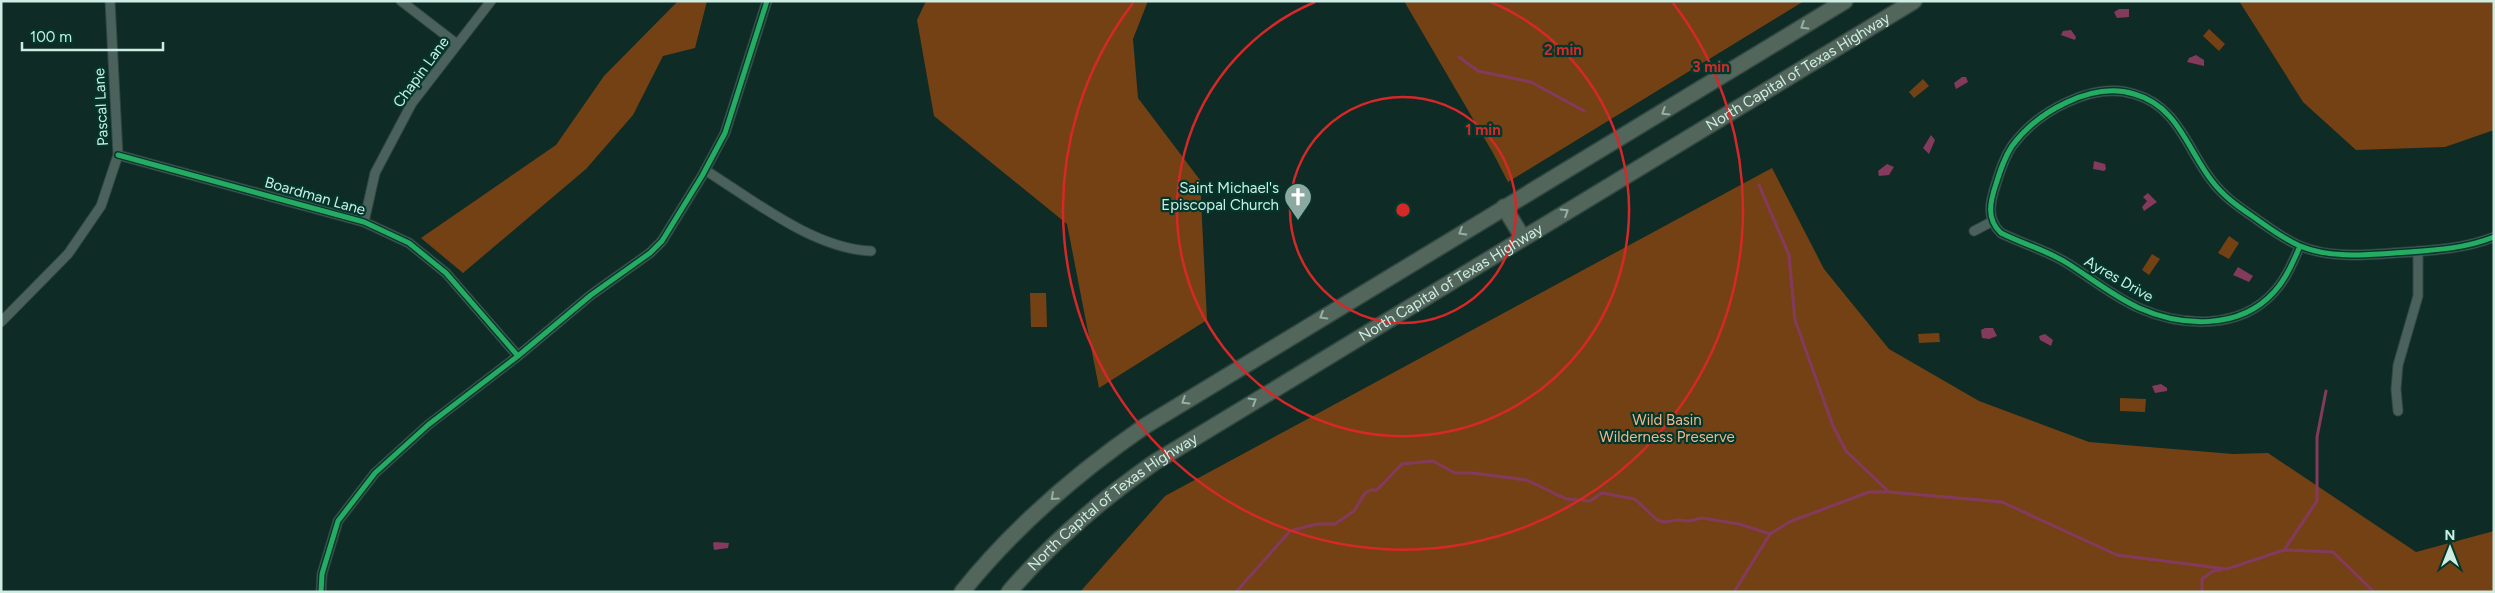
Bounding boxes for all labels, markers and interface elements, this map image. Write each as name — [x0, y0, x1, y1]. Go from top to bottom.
street label: North Capital of Texas Highway — [1702, 9, 1893, 134]
scale bar — [22, 20, 164, 52]
one-way arrow — [1800, 20, 1809, 30]
text: 100 m — [30, 28, 72, 46]
street label: Chapin Lane — [389, 33, 453, 111]
text: 2 min — [1544, 41, 1582, 59]
text: 3 min — [1692, 58, 1730, 76]
street label: Pascal Lane — [90, 68, 112, 146]
one-way arrow — [1662, 105, 1671, 115]
text: 1 min — [1465, 121, 1501, 139]
street label: Boardman Lane — [263, 173, 367, 219]
place label: Saint Michael's Episcopal Church — [1161, 179, 1279, 214]
church icon: Saint Michael's Episcopal Church — [1283, 182, 1313, 221]
centre of rings — [1394, 201, 1412, 219]
one-way arrow — [1560, 209, 1569, 219]
street label: North Capital of Texas Highway — [1355, 220, 1546, 345]
one-way arrow — [1459, 226, 1468, 236]
street label: Ayres Drive — [2081, 252, 2157, 306]
one-way arrow — [1320, 310, 1329, 320]
one-way arrow — [1181, 395, 1190, 404]
one-way arrow — [1247, 397, 1256, 407]
park label: Wild Basin Wilderness Preserve — [1599, 411, 1735, 446]
street label: North Capital of Texas Highway — [1024, 429, 1201, 574]
one-way arrow — [1050, 491, 1059, 500]
north arrow — [2425, 523, 2475, 573]
text: N — [2445, 527, 2455, 544]

